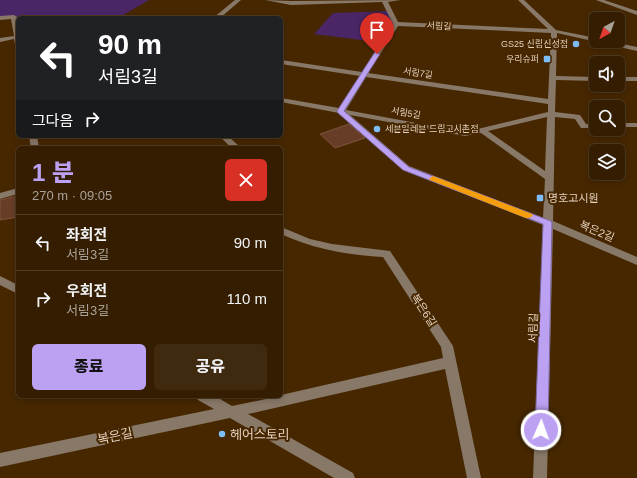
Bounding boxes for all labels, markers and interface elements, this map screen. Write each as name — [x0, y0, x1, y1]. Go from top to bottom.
north arrow — [589, 12, 625, 48]
map controls — [589, 12, 625, 180]
pin — [360, 13, 394, 54]
icon: arrive — [366, 19, 388, 41]
street label: 서림길 — [426, 20, 452, 32]
text: 90 m — [98, 29, 162, 60]
icon: left — [32, 32, 84, 84]
place label: GS25 신림신성점 — [501, 39, 568, 49]
marker: GS25 신림신성점 — [571, 39, 581, 49]
place label: 우리슈퍼 — [506, 54, 539, 64]
marker: 우리슈퍼 — [542, 54, 552, 64]
button: sound — [589, 56, 625, 92]
street label: 서림7길 — [402, 66, 434, 80]
text: 서림3길 — [98, 67, 158, 87]
button: search — [589, 100, 625, 136]
street label: 서림5길 — [390, 105, 422, 121]
icon: right — [81, 108, 103, 130]
text: 그다음 — [32, 112, 73, 129]
marker: 세븐일레븐 드림고시촌점 — [372, 124, 382, 134]
place label: 세븐일레븐 드림고시촌점 — [385, 124, 479, 134]
button: layers — [589, 144, 625, 180]
text: 1 분 — [32, 159, 74, 186]
button: close — [225, 159, 267, 201]
text: 270 m · 09:05 — [32, 188, 112, 203]
place label: 명호고시원 — [548, 192, 599, 204]
marker: 명호고시원 — [535, 193, 545, 203]
street label: 복은2길 — [578, 218, 616, 244]
text: 좌회전 — [66, 226, 107, 243]
icon: left — [32, 232, 54, 254]
text: 90 m — [234, 234, 267, 251]
text: 서림3길 — [66, 247, 109, 262]
text: 우회전 — [66, 282, 107, 299]
icon: right — [32, 288, 54, 310]
text: 110 m — [226, 290, 267, 307]
street label: 복은6길 — [409, 291, 439, 329]
text: 서림3길 — [66, 303, 109, 318]
street label: 서림길 — [526, 313, 540, 343]
button: 종료 — [32, 344, 146, 390]
button: 공유 — [154, 344, 267, 390]
position arrow — [520, 409, 562, 451]
street label: 복은길 — [96, 425, 134, 447]
place label: 헤어스토리 — [230, 427, 290, 442]
marker: 헤어스토리 — [217, 429, 227, 439]

